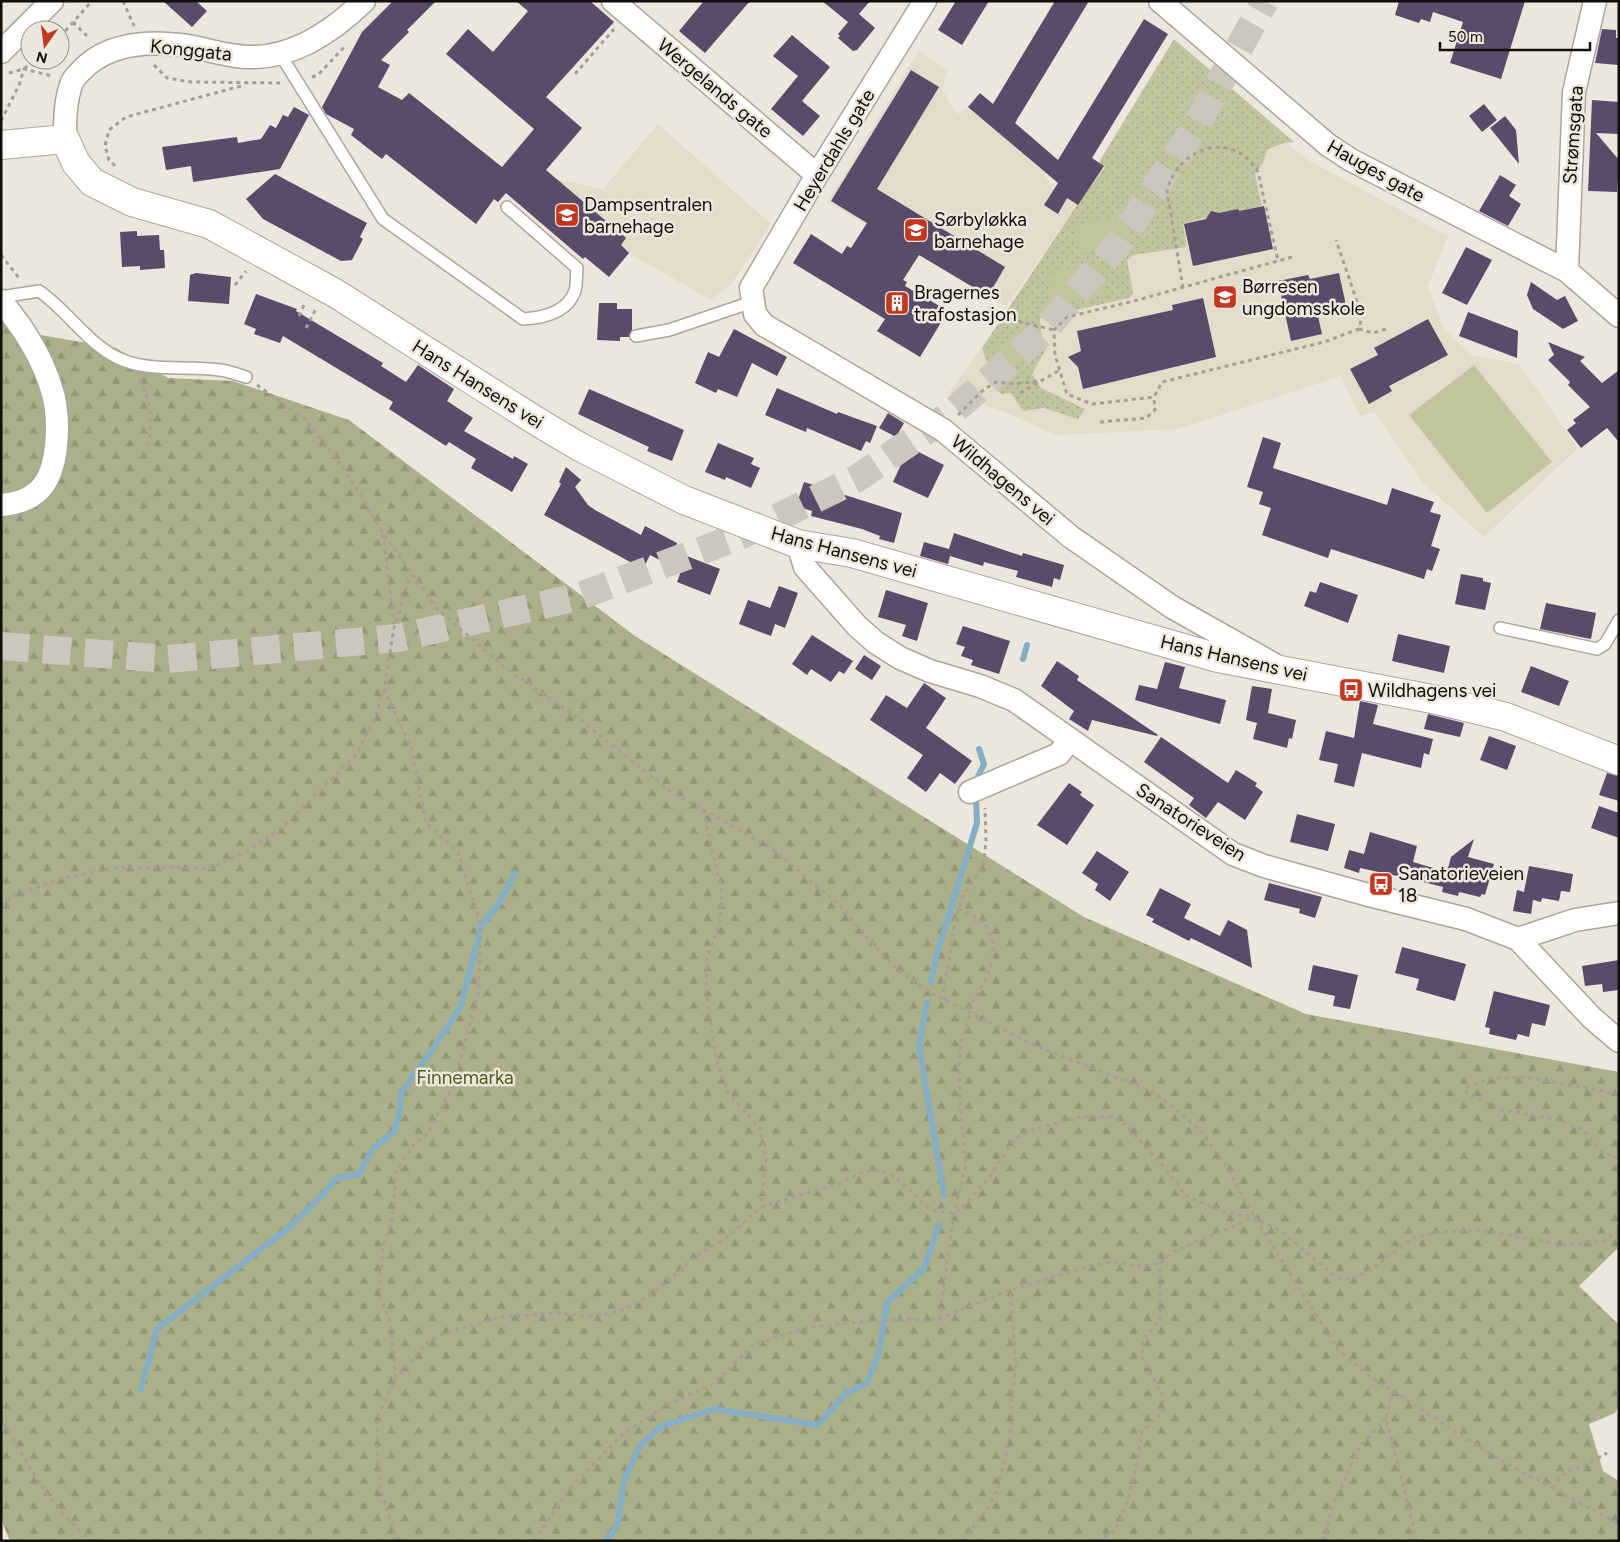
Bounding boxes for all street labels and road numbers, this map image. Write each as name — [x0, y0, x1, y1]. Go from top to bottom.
street label: Wergelands gate — [653, 33, 777, 143]
street label: Konggata — [149, 34, 233, 66]
street label: Heyerdahls gate — [788, 85, 880, 215]
street label: Strømsgata — [1558, 85, 1588, 185]
street label: Hauges gate — [1323, 135, 1429, 207]
street label: Hans Hansens vei — [408, 334, 548, 434]
street label: Wildhagens vei — [946, 430, 1060, 530]
street label: Hans Hansens vei — [768, 521, 920, 583]
street label: Hans Hansens vei — [1158, 630, 1310, 686]
street label: Sanatorieveien — [1132, 778, 1250, 866]

